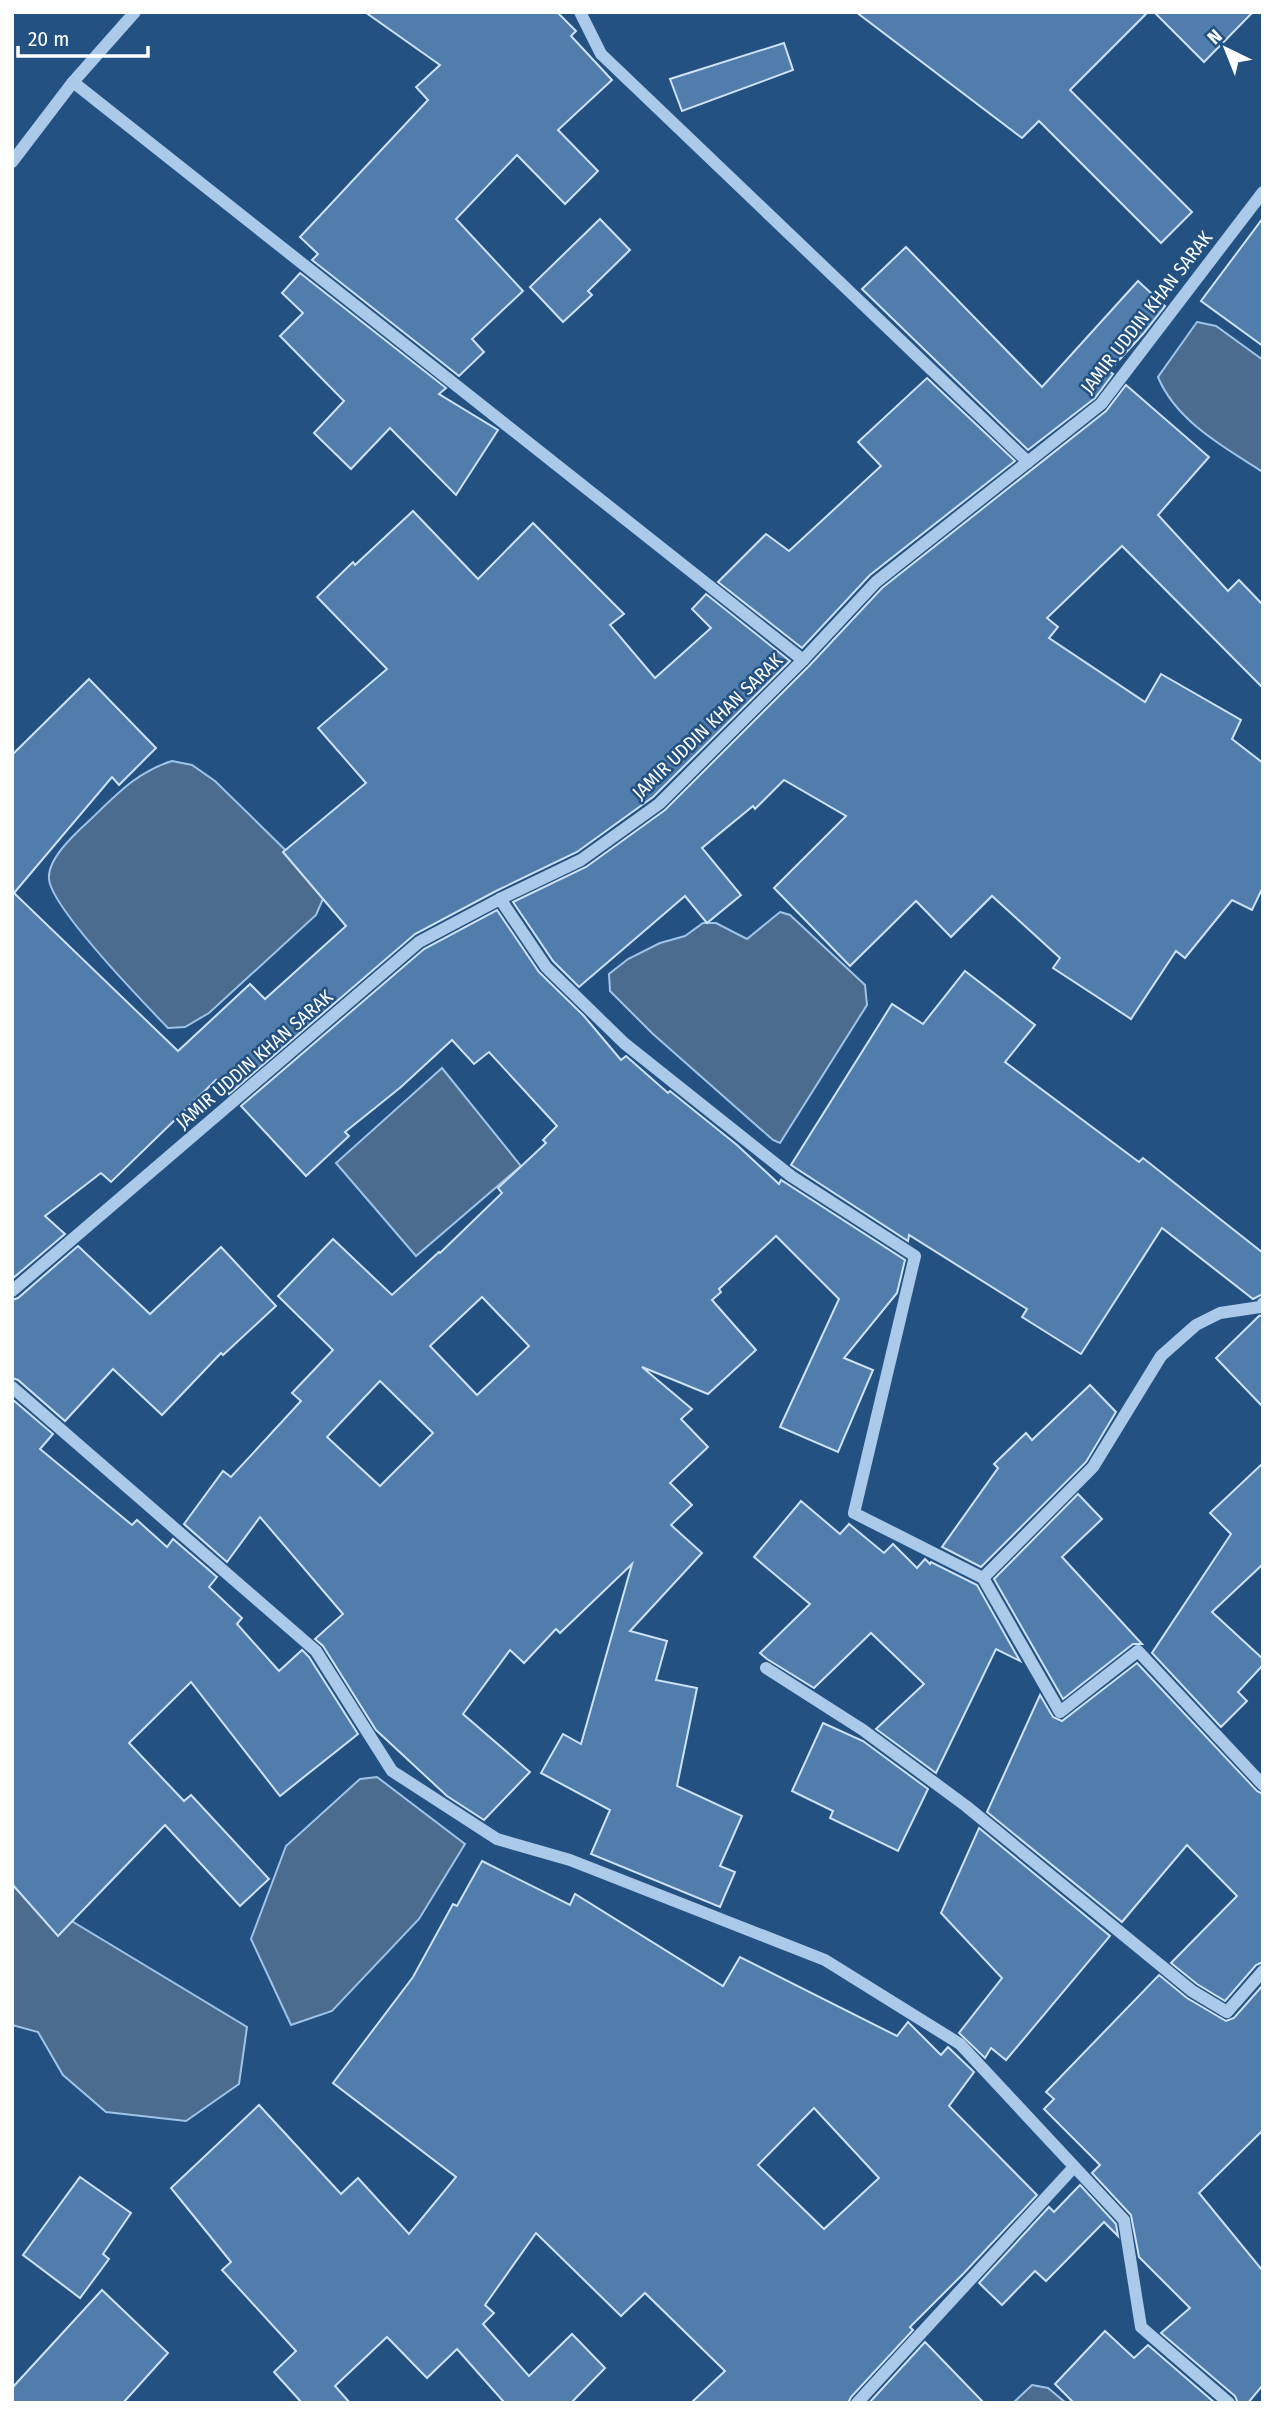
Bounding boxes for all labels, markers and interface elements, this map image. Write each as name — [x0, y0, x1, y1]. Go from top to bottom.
scale bar — [18, 14, 147, 58]
north arrow — [1191, 14, 1261, 84]
text: N — [1203, 25, 1227, 49]
text: 20 m — [28, 26, 69, 52]
street label: JAMIR UDDIN KHAN SARAK — [1076, 226, 1218, 398]
street label: JAMIR UDDIN KHAN SARAK — [627, 648, 788, 804]
street label: JAMIR UDDIN KHAN SARAK — [171, 984, 338, 1134]

